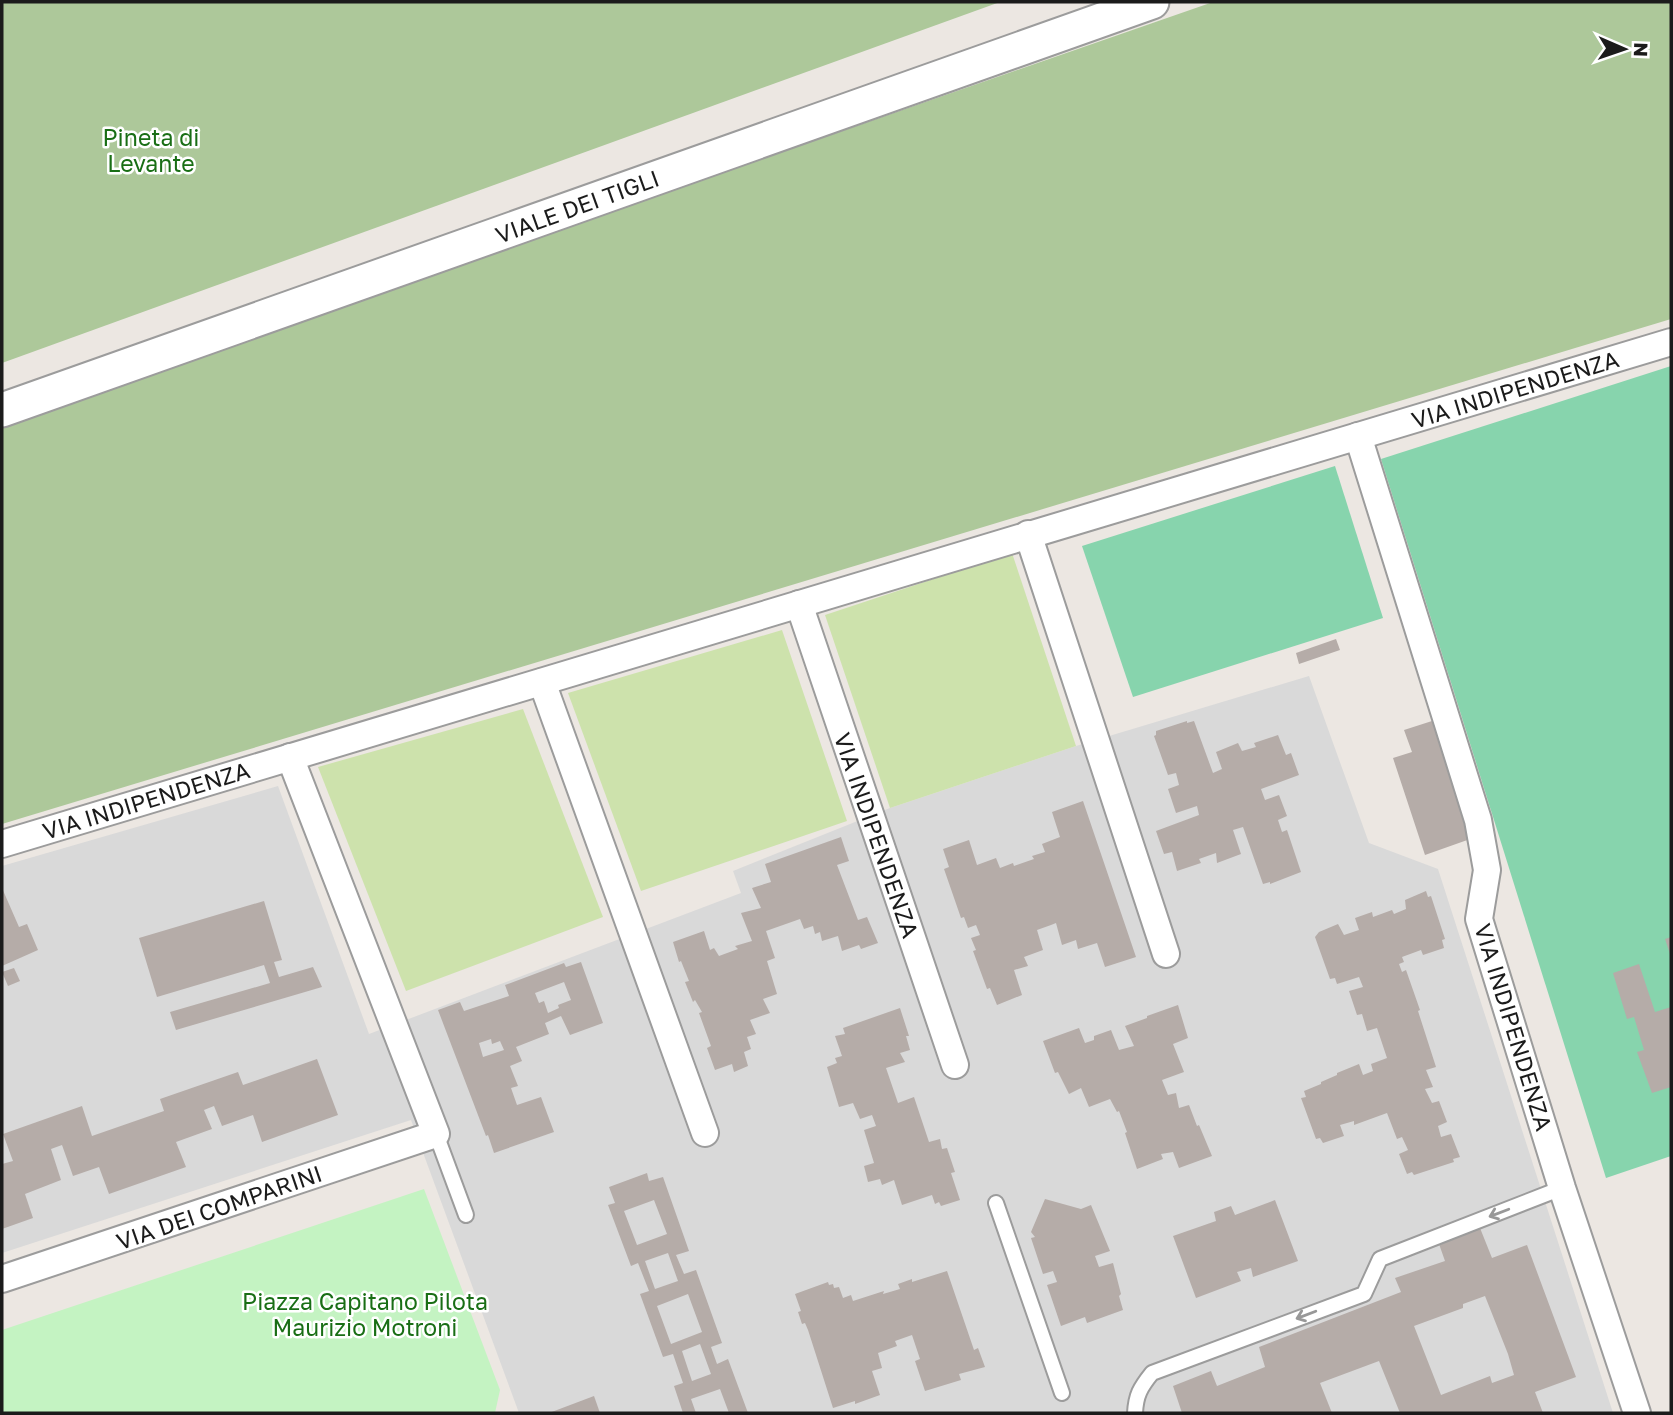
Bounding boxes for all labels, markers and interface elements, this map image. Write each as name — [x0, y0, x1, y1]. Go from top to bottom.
north arrow — [1589, 14, 1659, 84]
text: N — [1630, 42, 1653, 57]
park label: Pineta di Levante — [103, 123, 199, 177]
street label: VIALE DEI TIGLI — [491, 163, 663, 249]
street label: VIA INDIPENDENZA — [1408, 344, 1622, 434]
street label: VIA INDIPENDENZA — [829, 729, 925, 941]
street label: VIA INDIPENDENZA — [39, 755, 253, 845]
street label: VIA INDIPENDENZA — [1469, 920, 1559, 1134]
street label: VIA DEI COMPARINI — [113, 1159, 325, 1255]
one-way arrow — [1488, 1207, 1510, 1220]
park label: Piazza Capitano Pilota Maurizio Motroni — [242, 1287, 488, 1341]
one-way arrow — [1296, 1310, 1318, 1323]

